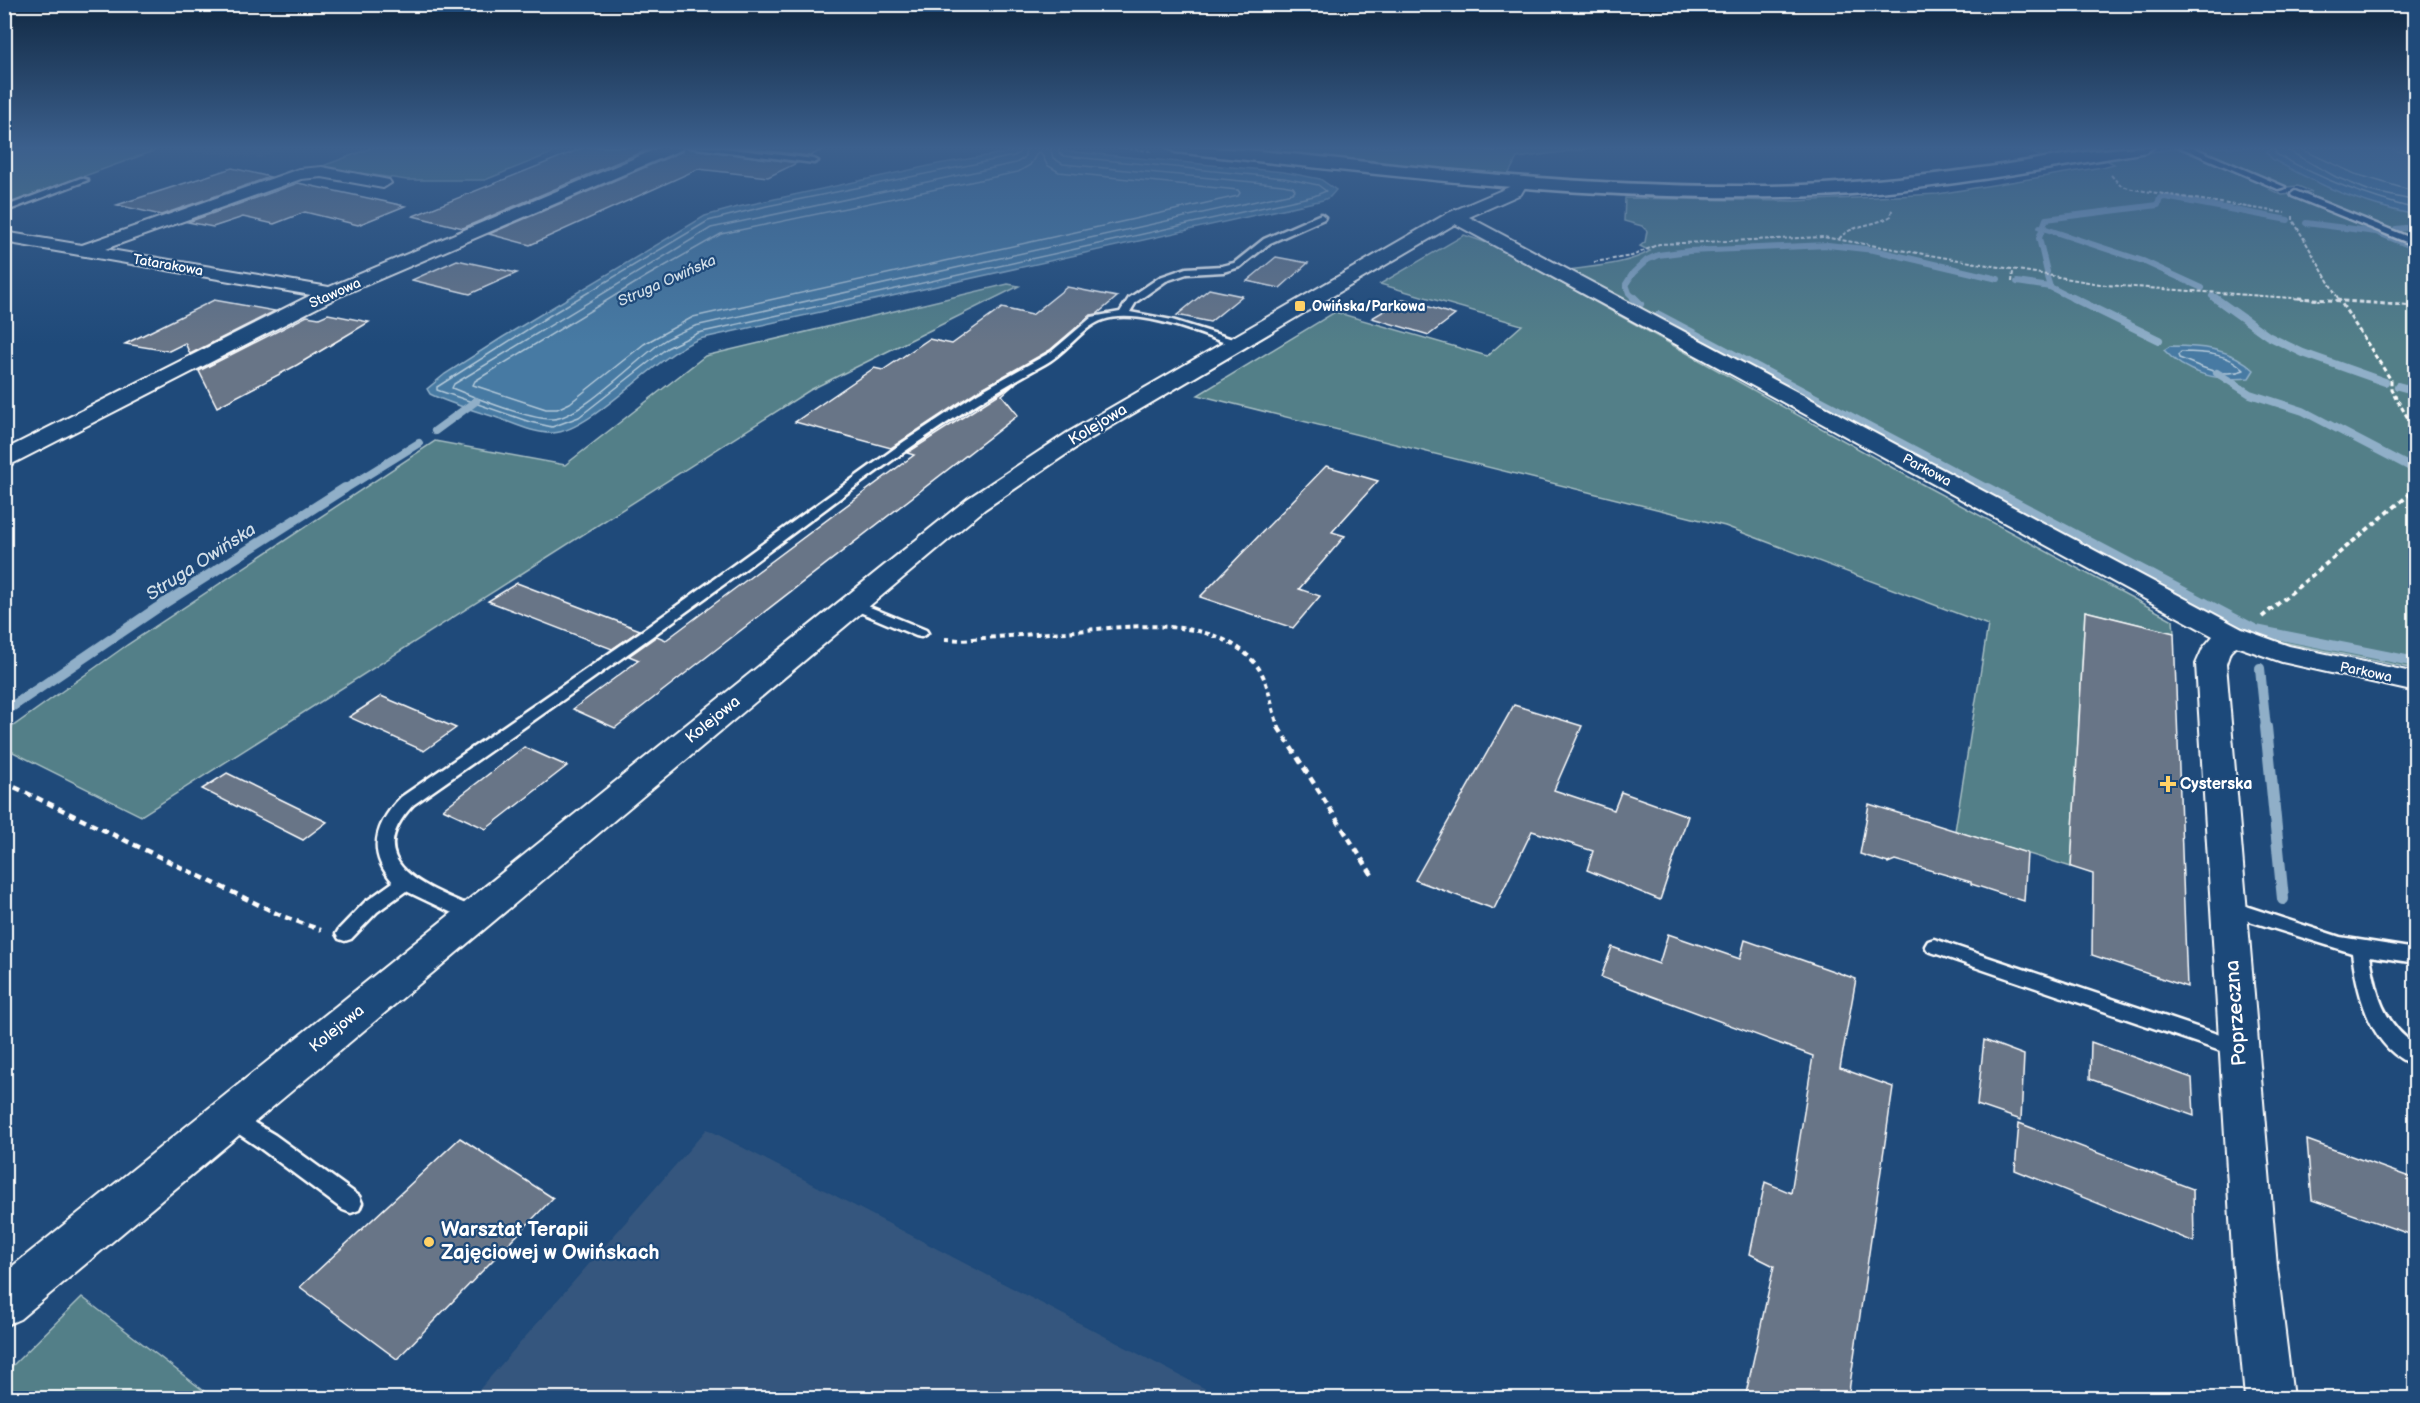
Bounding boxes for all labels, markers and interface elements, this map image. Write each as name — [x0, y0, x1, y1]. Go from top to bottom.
street label: Tatarakowa — [132, 250, 205, 280]
water label: Struga Owińska — [615, 251, 719, 311]
street label: Stawowa — [307, 274, 363, 312]
place label: Owińska/Parkowa — [1312, 298, 1425, 315]
marker: Owińska/Parkowa — [1293, 299, 1307, 313]
street label: Kolejowa — [1065, 400, 1131, 450]
street label: Parkowa — [1900, 450, 1954, 490]
water label: Struga Owińska — [142, 519, 260, 605]
street label: Parkowa — [2338, 658, 2394, 686]
street label: Kolejowa — [682, 692, 744, 748]
place label: Cysterska — [2180, 775, 2252, 794]
marker: Cysterska — [2161, 777, 2175, 791]
street label: Poprzeczna — [2220, 959, 2252, 1067]
street label: Kolejowa — [306, 1001, 368, 1057]
place label: Warsztat Terapii Zajęciowej w Owińskach — [441, 1218, 660, 1265]
marker: Warsztat Terapii Zajęciowej w Owińskach — [422, 1235, 436, 1249]

